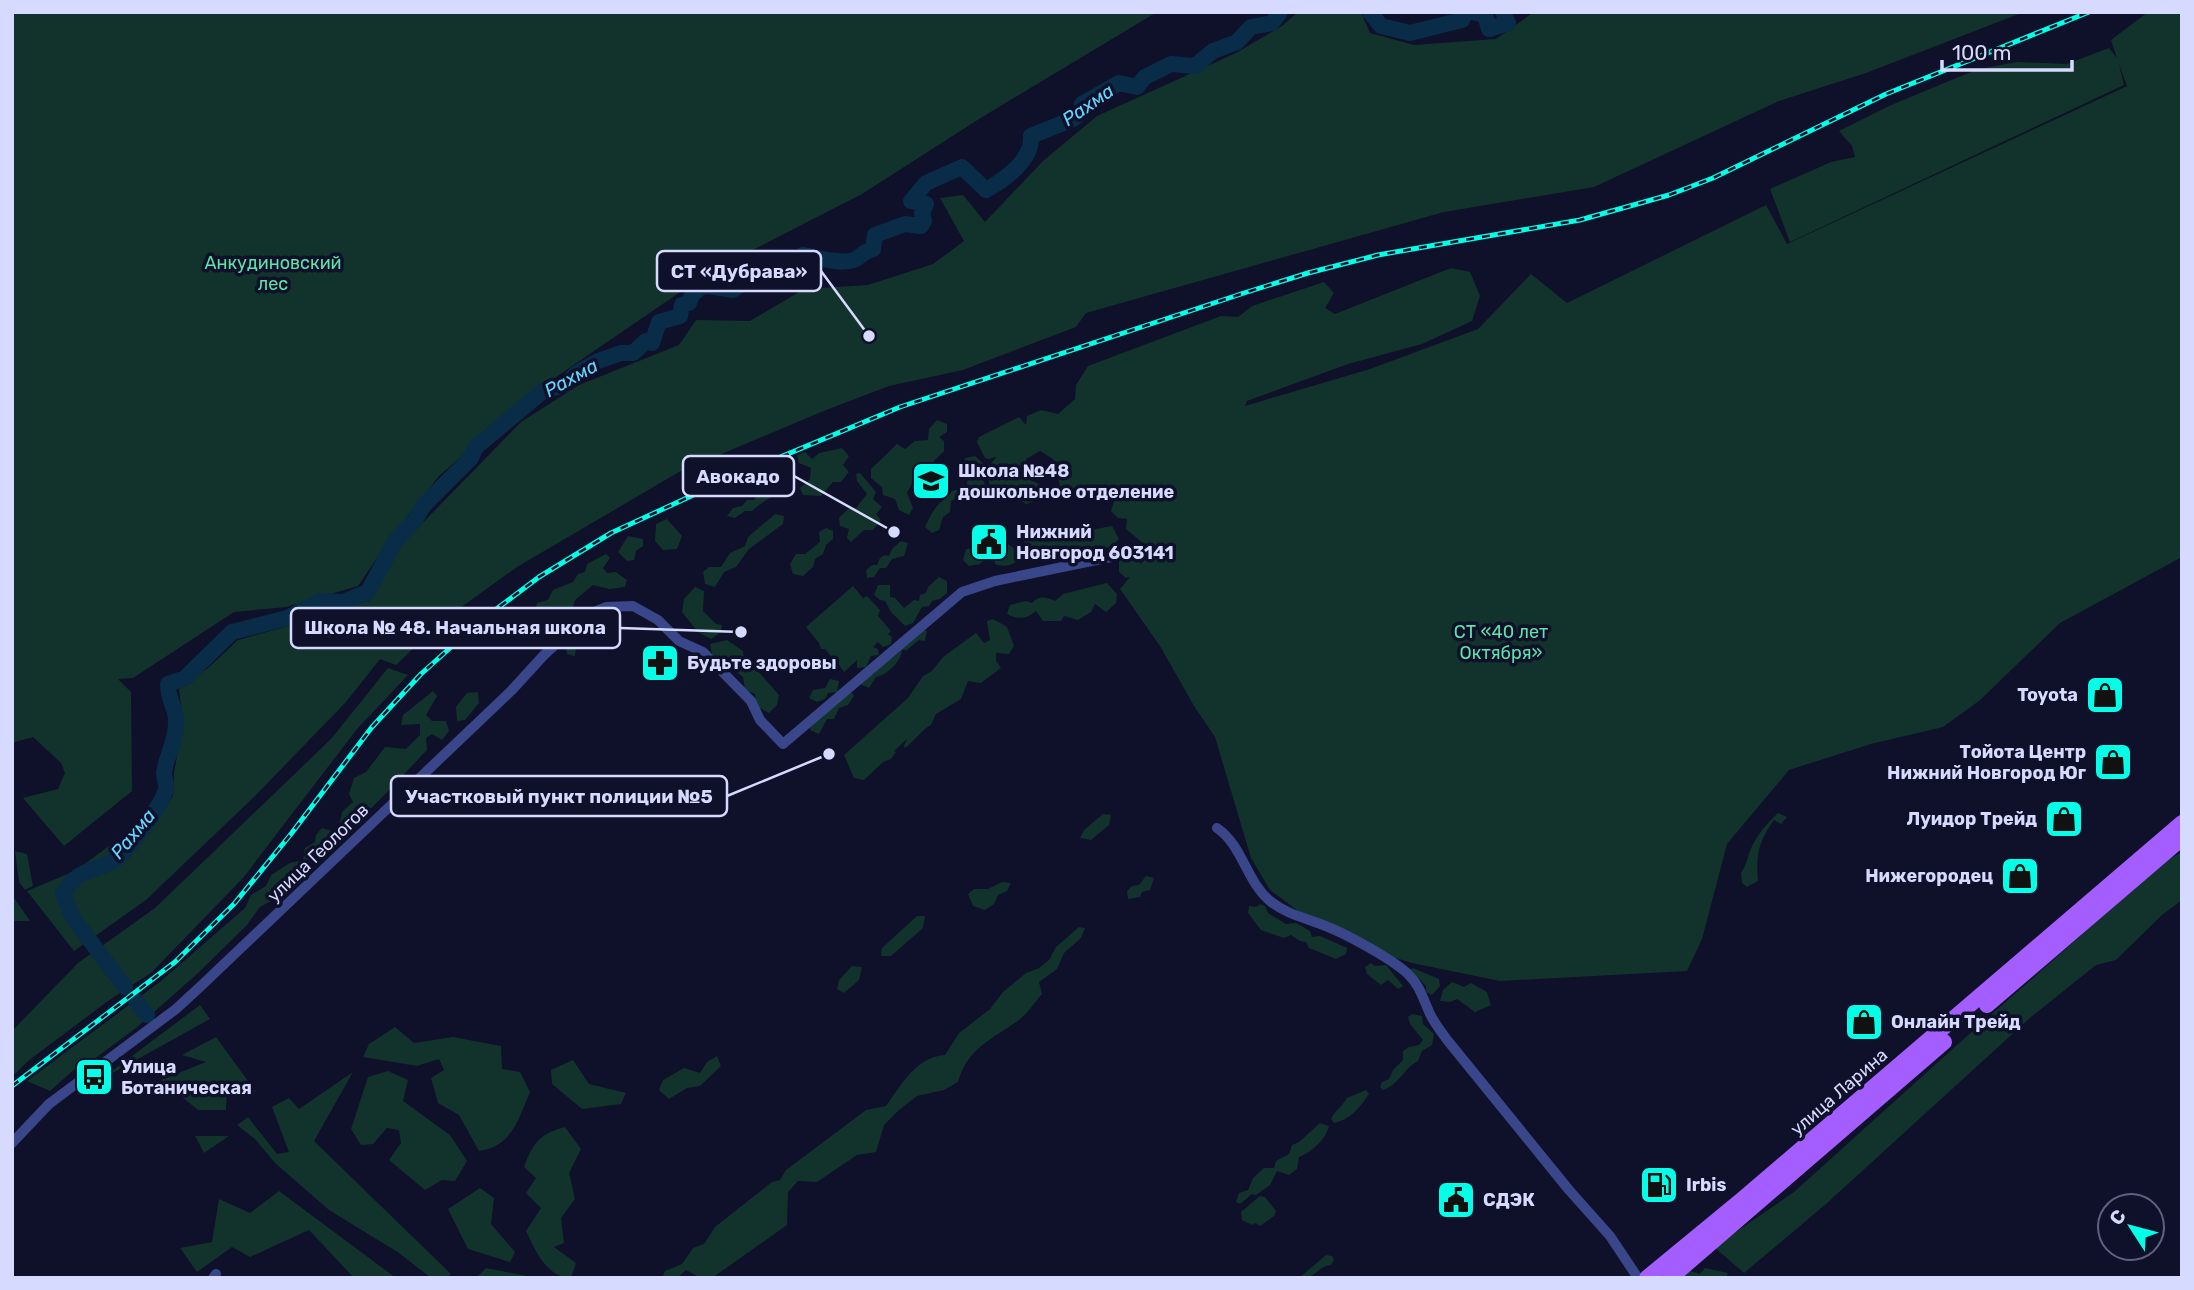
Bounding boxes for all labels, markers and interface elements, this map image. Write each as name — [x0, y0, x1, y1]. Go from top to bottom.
scale bar — [1942, 28, 2072, 72]
text: 100 m — [1952, 40, 2011, 65]
water label: Рахма — [1058, 79, 1118, 131]
callout: СТ «Дубрава» — [657, 251, 821, 291]
park label: Анкудиновский лес — [204, 252, 342, 295]
text: СТ «Дубрава» — [671, 260, 808, 283]
water label: Рахма — [540, 354, 602, 402]
callout: Авокадо — [683, 456, 794, 496]
school or university icon: Школа №48 дошкольное отделение — [910, 460, 952, 502]
place label: Школа №48 дошкольное отделение — [958, 460, 1175, 503]
text: Авокадо — [696, 465, 780, 488]
public building icon: Нижний Новгород 603141 — [968, 521, 1010, 563]
place label: Нижний Новгород 603141 — [1016, 521, 1174, 564]
callout: Школа № 48. Начальная школа — [291, 608, 620, 648]
text: Школа № 48. Начальная школа — [304, 616, 606, 639]
park label: СТ «40 лет Октября» — [1454, 621, 1548, 664]
pharmacy icon: Будьте здоровы — [639, 642, 681, 684]
place label: Будьте здоровы — [687, 652, 837, 674]
shop icon: Toyota — [2084, 674, 2126, 716]
place label: Toyota — [2017, 684, 2078, 706]
place label: Тойота Центр Нижний Новгород Юг — [1887, 741, 2086, 784]
shop icon: Тойота Центр Нижний Новгород Юг — [2092, 741, 2134, 783]
callout: Участковый пункт полиции №5 — [391, 776, 727, 816]
text: Участковый пункт полиции №5 — [405, 785, 713, 808]
shop icon: Луидор Трейд — [2043, 798, 2085, 840]
street label: улица Геологов — [263, 799, 373, 907]
water label: Рахма — [106, 805, 160, 863]
place label: Луидор Трейд — [1906, 808, 2037, 830]
shop icon: Нижегородец — [1999, 855, 2041, 897]
place label: Нижегородец — [1865, 865, 1993, 887]
shop icon: Онлайн Трейд — [1843, 1001, 1885, 1043]
place label: Онлайн Трейд — [1891, 1011, 2021, 1033]
street label: улица Ларина — [1786, 1044, 1892, 1140]
bus stop icon: Улица Ботаническая — [73, 1056, 115, 1098]
place label: Улица Ботаническая — [121, 1056, 252, 1099]
fuel station icon: Irbis — [1638, 1164, 1680, 1206]
place label: Irbis — [1686, 1174, 1727, 1196]
public building icon: СДЭК — [1435, 1179, 1477, 1221]
place label: СДЭК — [1483, 1189, 1535, 1211]
north arrow — [2096, 1192, 2166, 1262]
text: С — [2104, 1205, 2131, 1229]

